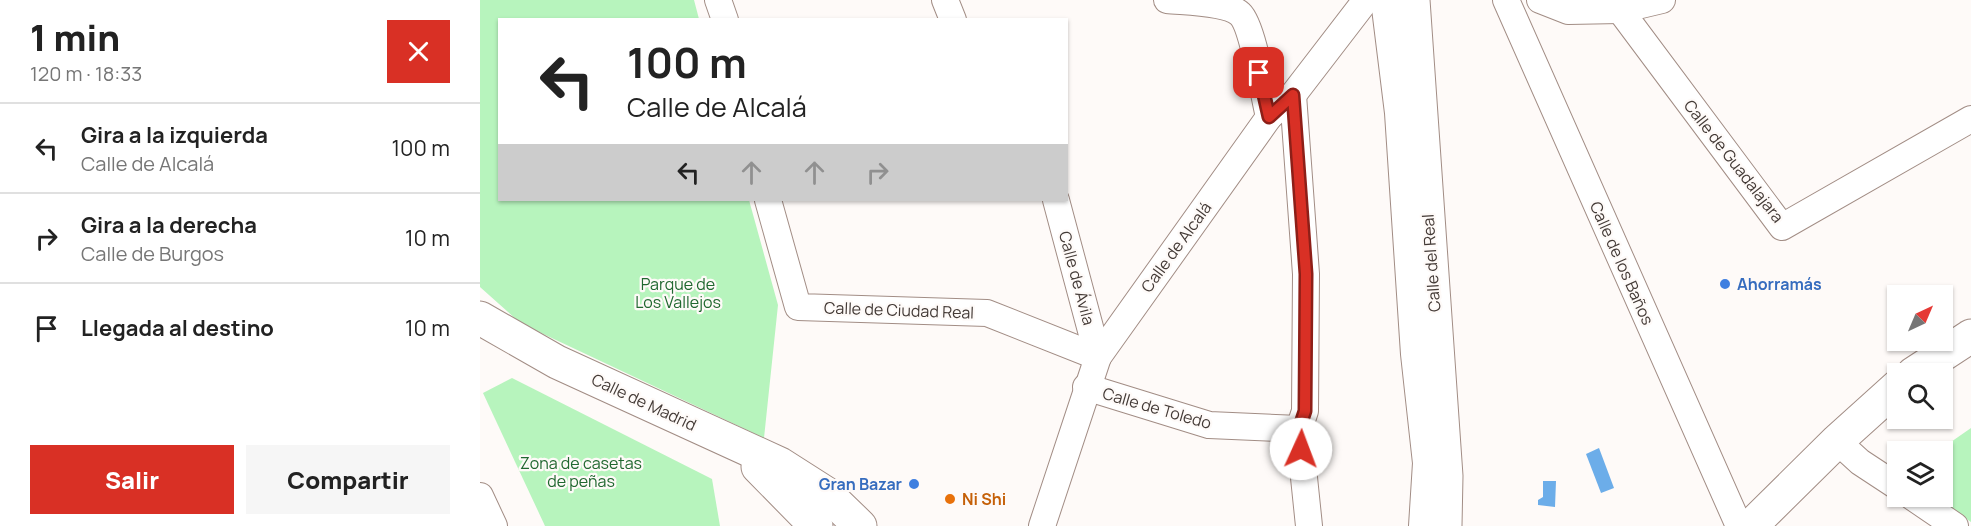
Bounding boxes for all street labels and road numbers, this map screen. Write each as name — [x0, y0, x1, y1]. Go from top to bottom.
street label: Calle de Guadalajara — [1679, 95, 1789, 227]
street label: Calle de Alcalá — [1136, 197, 1216, 297]
street label: Calle de los Baños — [1585, 198, 1659, 328]
street label: Calle del Real — [1417, 213, 1445, 313]
street label: Calle de Ávila — [1054, 229, 1100, 327]
street label: Calle de Ciudad Real — [824, 296, 974, 324]
street label: Calle de Madrid — [588, 368, 700, 436]
street label: Calle de Toledo — [1100, 382, 1214, 434]

